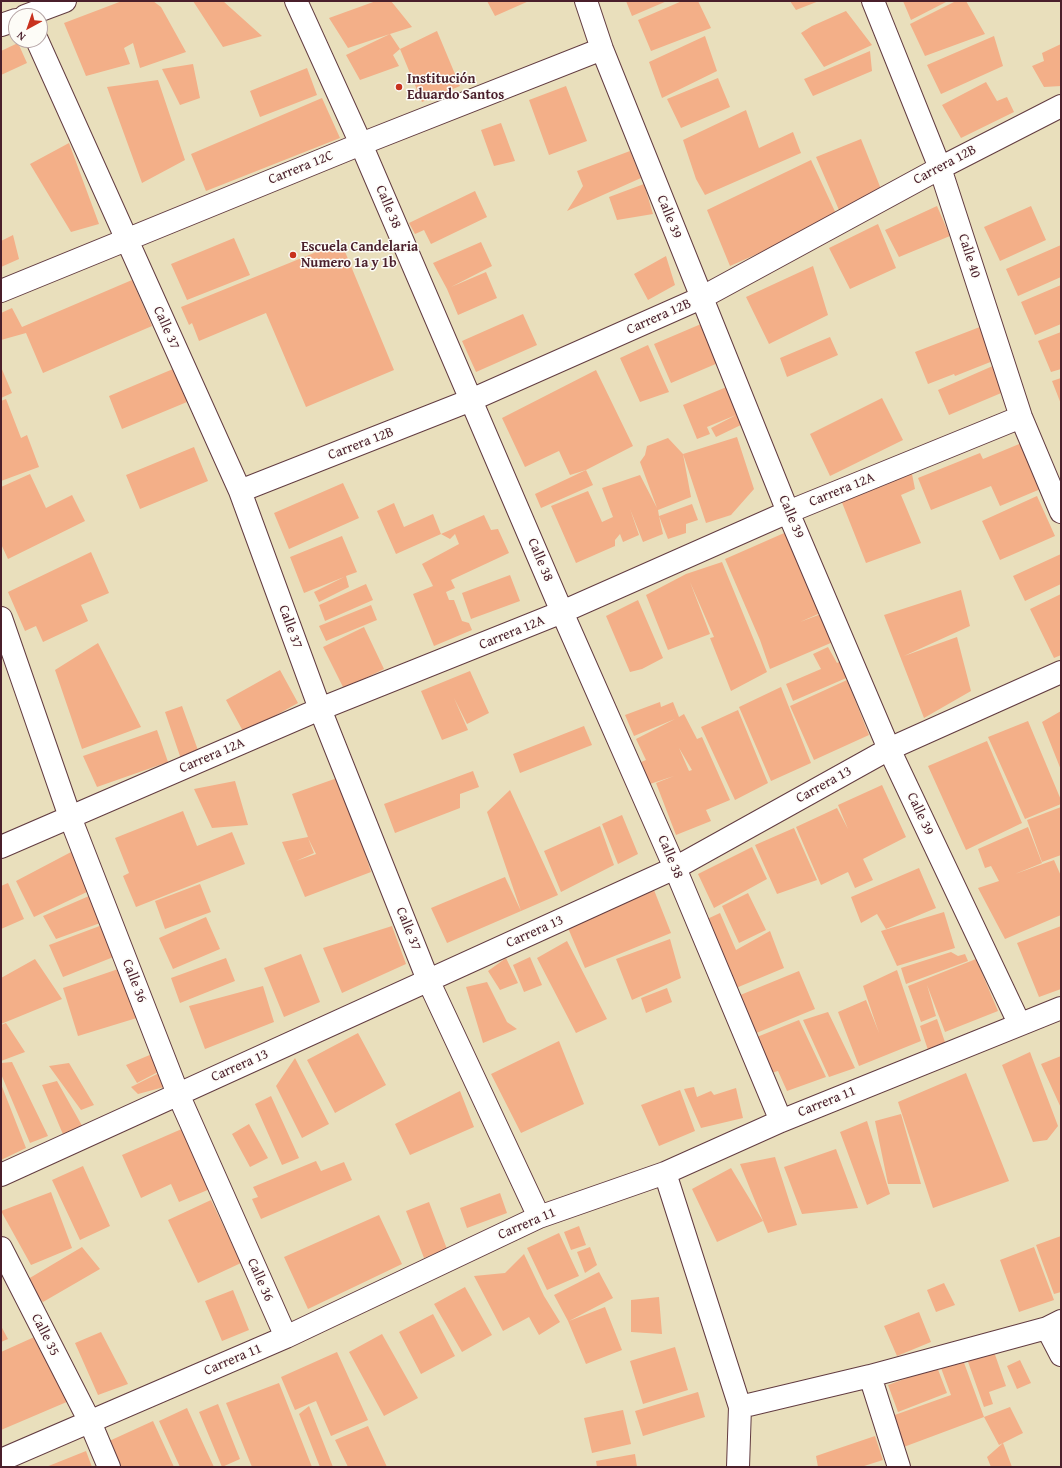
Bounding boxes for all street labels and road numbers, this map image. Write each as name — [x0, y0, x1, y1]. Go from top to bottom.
street label: Carrera 12B — [911, 141, 979, 189]
street label: Carrera 12C — [266, 147, 336, 189]
street label: Calle 38 — [371, 183, 405, 231]
street label: Calle 39 — [653, 193, 685, 241]
street label: Calle 40 — [954, 232, 984, 280]
street label: Carrera 12B — [624, 295, 694, 339]
street label: Calle 37 — [149, 304, 183, 352]
street label: Carrera 12B — [326, 424, 396, 464]
street label: Carrera 12A — [807, 469, 877, 511]
street label: Calle 39 — [774, 493, 808, 541]
street label: Calle 38 — [523, 536, 557, 584]
street label: Calle 37 — [274, 603, 306, 651]
street label: Carrera 12A — [477, 612, 547, 654]
street label: Carrera 12A — [177, 735, 247, 777]
street label: Carrera 13 — [793, 763, 855, 807]
street label: Calle 39 — [903, 790, 937, 838]
street label: Calle 38 — [653, 833, 687, 881]
street label: Calle 37 — [392, 905, 424, 953]
street label: Carrera 13 — [504, 912, 566, 952]
street label: Calle 36 — [118, 957, 150, 1005]
street label: Carrera 13 — [209, 1046, 271, 1086]
street label: Carrera 11 — [796, 1083, 858, 1121]
street label: Carrera 11 — [496, 1204, 558, 1244]
street label: Calle 36 — [243, 1256, 277, 1304]
street label: Calle 35 — [27, 1311, 63, 1359]
street label: Carrera 11 — [202, 1340, 264, 1380]

